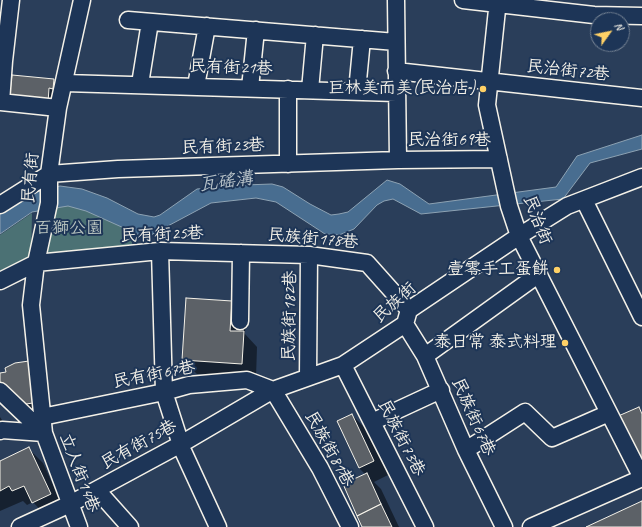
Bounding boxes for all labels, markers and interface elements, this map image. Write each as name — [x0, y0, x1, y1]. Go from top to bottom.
north arrow — [590, 12, 630, 52]
text: N — [611, 19, 627, 33]
street label: 民有街21巷 — [189, 56, 273, 80]
street label: 民治街72巷 — [526, 57, 610, 85]
place label: 巨林美而美(民治店) — [328, 79, 475, 99]
marker: 巨林美而美(民治店) — [478, 84, 488, 94]
street label: 民治街69巷 — [407, 131, 491, 151]
street label: 民有街23巷 — [181, 135, 265, 159]
street label: 民有街 — [19, 152, 43, 204]
water label: 瓦磘溝 — [198, 168, 254, 196]
street label: 民治街 — [518, 193, 556, 247]
park label: 百獅公園 — [35, 219, 103, 239]
street label: 民有街25巷 — [120, 223, 204, 247]
street label: 民族街178巷 — [267, 225, 359, 253]
place label: 壹零手工蛋餅 — [447, 260, 549, 280]
marker: 壹零手工蛋餅 — [552, 265, 562, 275]
street label: 民族街182巷 — [279, 270, 301, 362]
street label: 民族街 — [369, 278, 421, 328]
place label: 泰日常 泰式料理 — [434, 333, 557, 353]
marker: 泰日常 泰式料理 — [560, 338, 570, 348]
street label: 民有街67巷 — [111, 357, 197, 393]
street label: 民族街67巷 — [447, 375, 499, 459]
street label: 民族街73巷 — [373, 396, 429, 480]
street label: 民族街81巷 — [300, 408, 358, 490]
street label: 民有街75巷 — [98, 416, 180, 474]
street label: 立人街14巷 — [55, 430, 103, 516]

